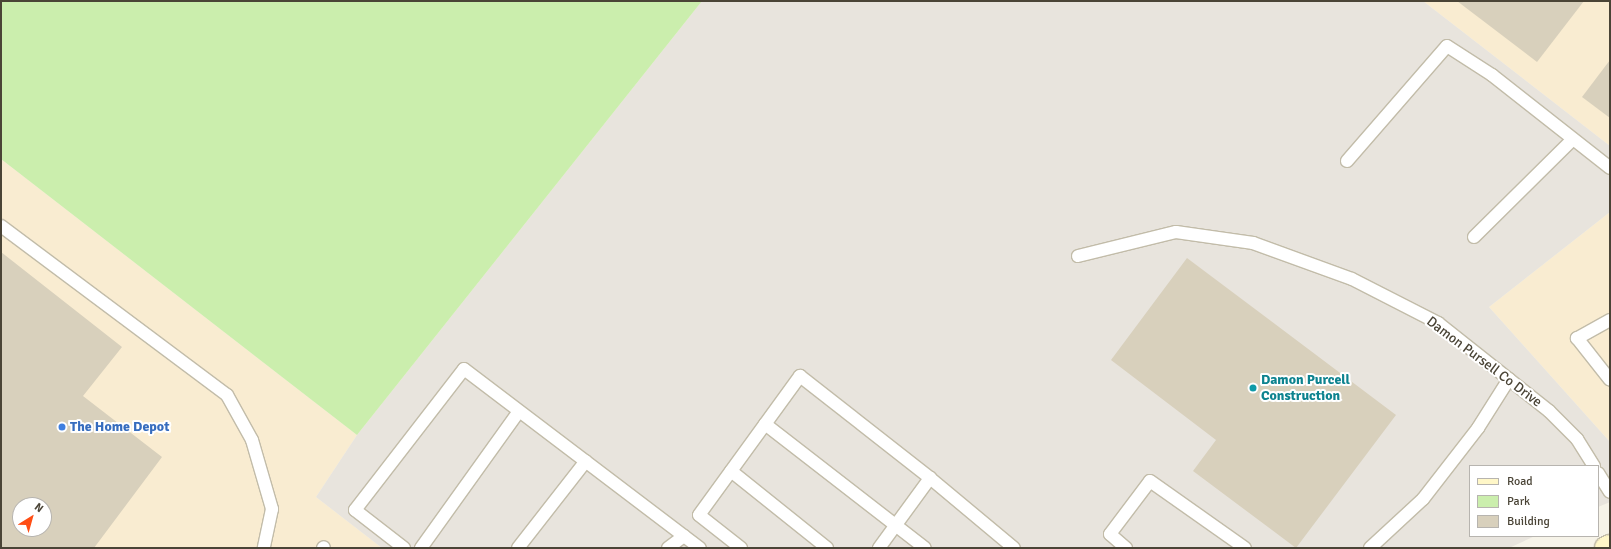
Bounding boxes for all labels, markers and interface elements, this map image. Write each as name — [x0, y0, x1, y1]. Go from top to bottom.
street label: Damon Pursell Co Drive — [1423, 313, 1545, 411]
place label: Damon Purcell Construction — [1261, 372, 1350, 404]
marker: Damon Purcell Construction — [1248, 383, 1258, 393]
place label: The Home Depot — [70, 419, 169, 435]
marker: The Home Depot — [57, 422, 67, 432]
legend — [1469, 465, 1599, 537]
text: Road — [1507, 474, 1533, 489]
text: Park — [1507, 494, 1530, 509]
north arrow — [12, 497, 52, 537]
text: N — [32, 500, 46, 515]
text: Building — [1507, 514, 1550, 529]

